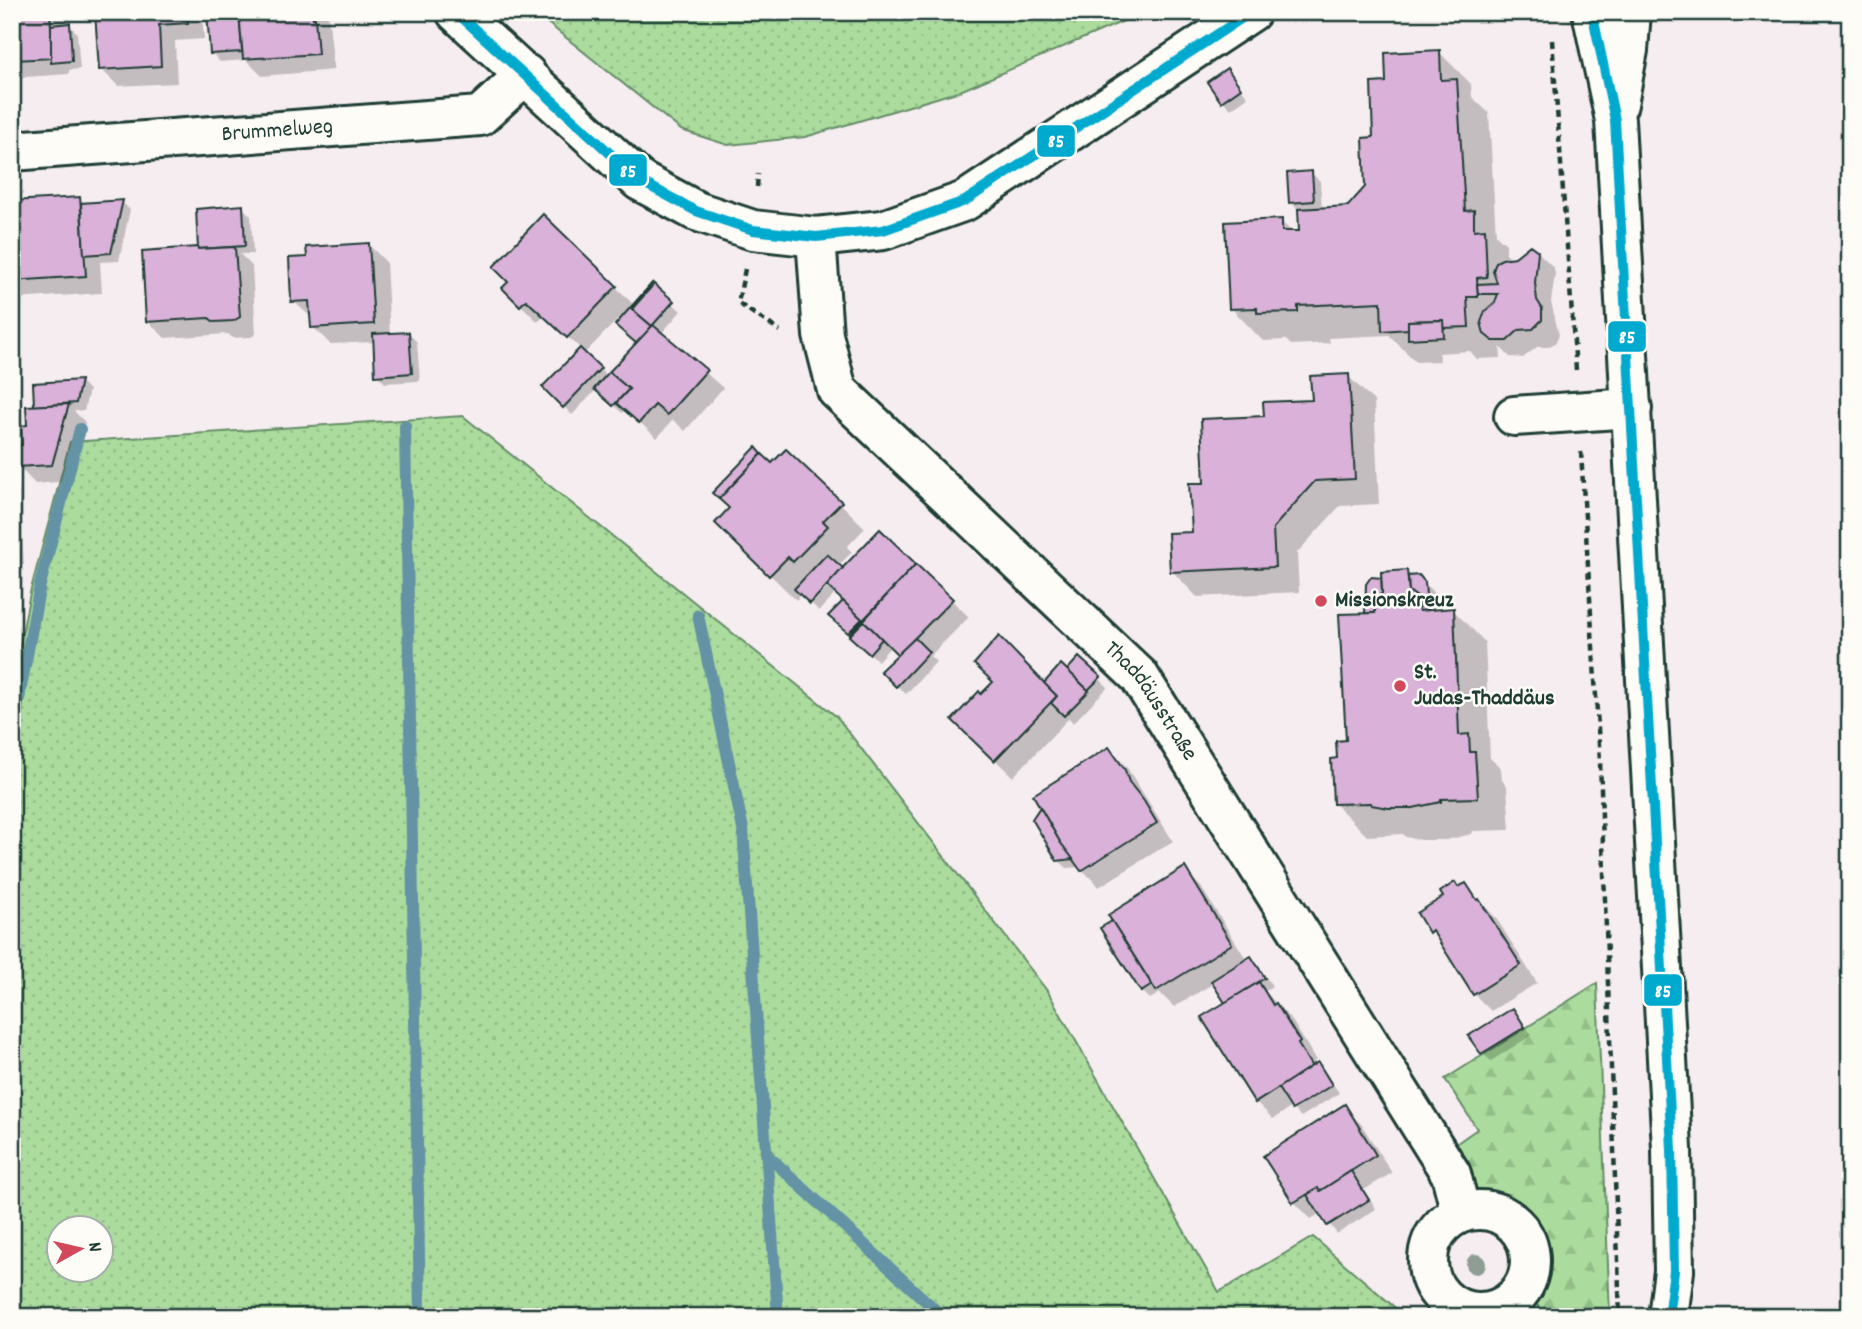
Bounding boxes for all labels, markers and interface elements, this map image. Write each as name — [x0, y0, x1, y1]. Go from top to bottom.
street label: Brummelweg — [220, 111, 334, 152]
line badge: 85 — [1036, 124, 1076, 158]
text: 85 — [1048, 130, 1064, 157]
line badge: 85 — [608, 153, 648, 187]
text: 85 — [620, 160, 636, 187]
line badge: 85 — [1607, 320, 1647, 353]
text: 85 — [1619, 326, 1635, 353]
place label: Missionskreuz — [1335, 585, 1454, 618]
marker: Missionskreuz — [1313, 593, 1329, 609]
street label: Thaddäusstraße — [1096, 634, 1205, 768]
place label: St. Judas-Thaddäus — [1414, 657, 1555, 716]
marker: St. Judas-Thaddäus — [1392, 678, 1408, 694]
line badge: 85 — [1643, 973, 1683, 1007]
text: 85 — [1655, 980, 1671, 1007]
north arrow — [46, 1214, 116, 1284]
text: N — [79, 1241, 107, 1254]

